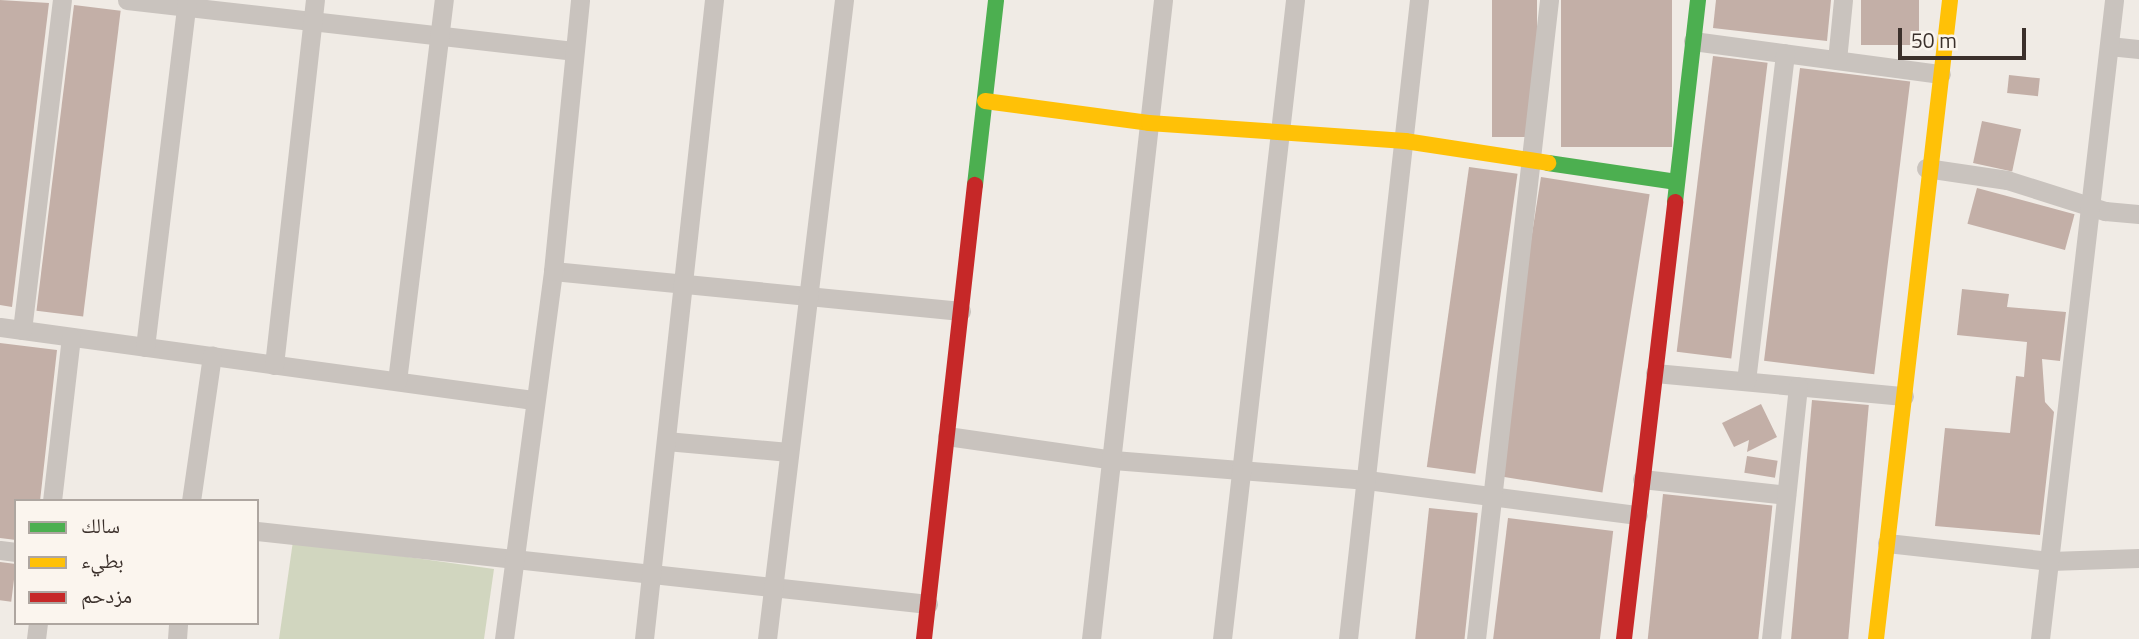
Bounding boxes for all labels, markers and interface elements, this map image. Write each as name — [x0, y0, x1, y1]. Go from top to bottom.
scale bar — [1901, 14, 2029, 58]
text: 50 m — [1911, 24, 1957, 56]
legend — [14, 499, 259, 625]
text: سالك — [81, 509, 120, 541]
text: بطيء — [81, 544, 124, 576]
text: مزدحم — [81, 579, 132, 611]

